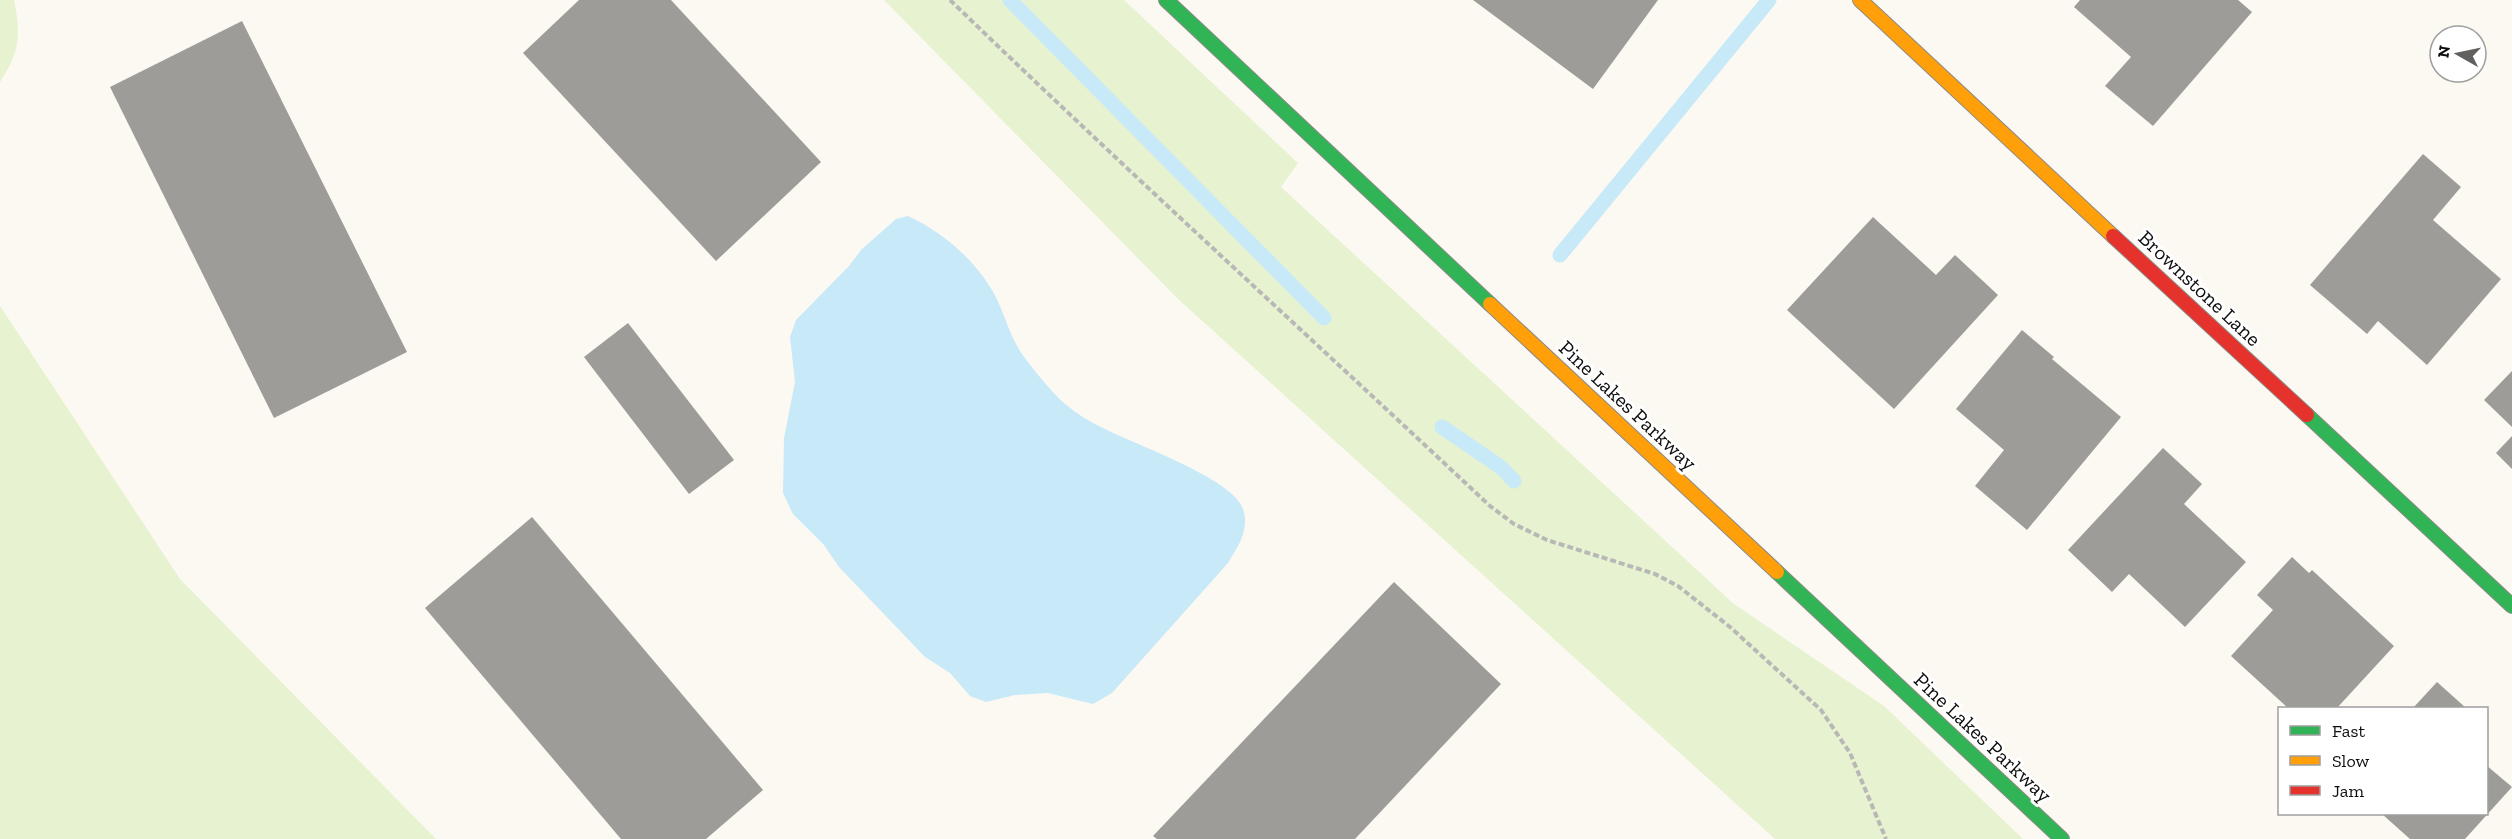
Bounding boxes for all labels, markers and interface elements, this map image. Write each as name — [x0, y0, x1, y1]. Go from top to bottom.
north arrow — [2428, 24, 2488, 84]
text: N — [2433, 44, 2454, 59]
street label: Brownstone Lane — [2134, 225, 2266, 351]
street label: Pine Lakes Parkway — [1554, 335, 1702, 475]
street label: Pine Lakes Parkway — [1909, 667, 2057, 807]
legend — [2278, 707, 2488, 815]
text: Fast — [2332, 720, 2365, 742]
text: Slow — [2332, 750, 2369, 772]
text: Jam — [2332, 780, 2364, 802]

